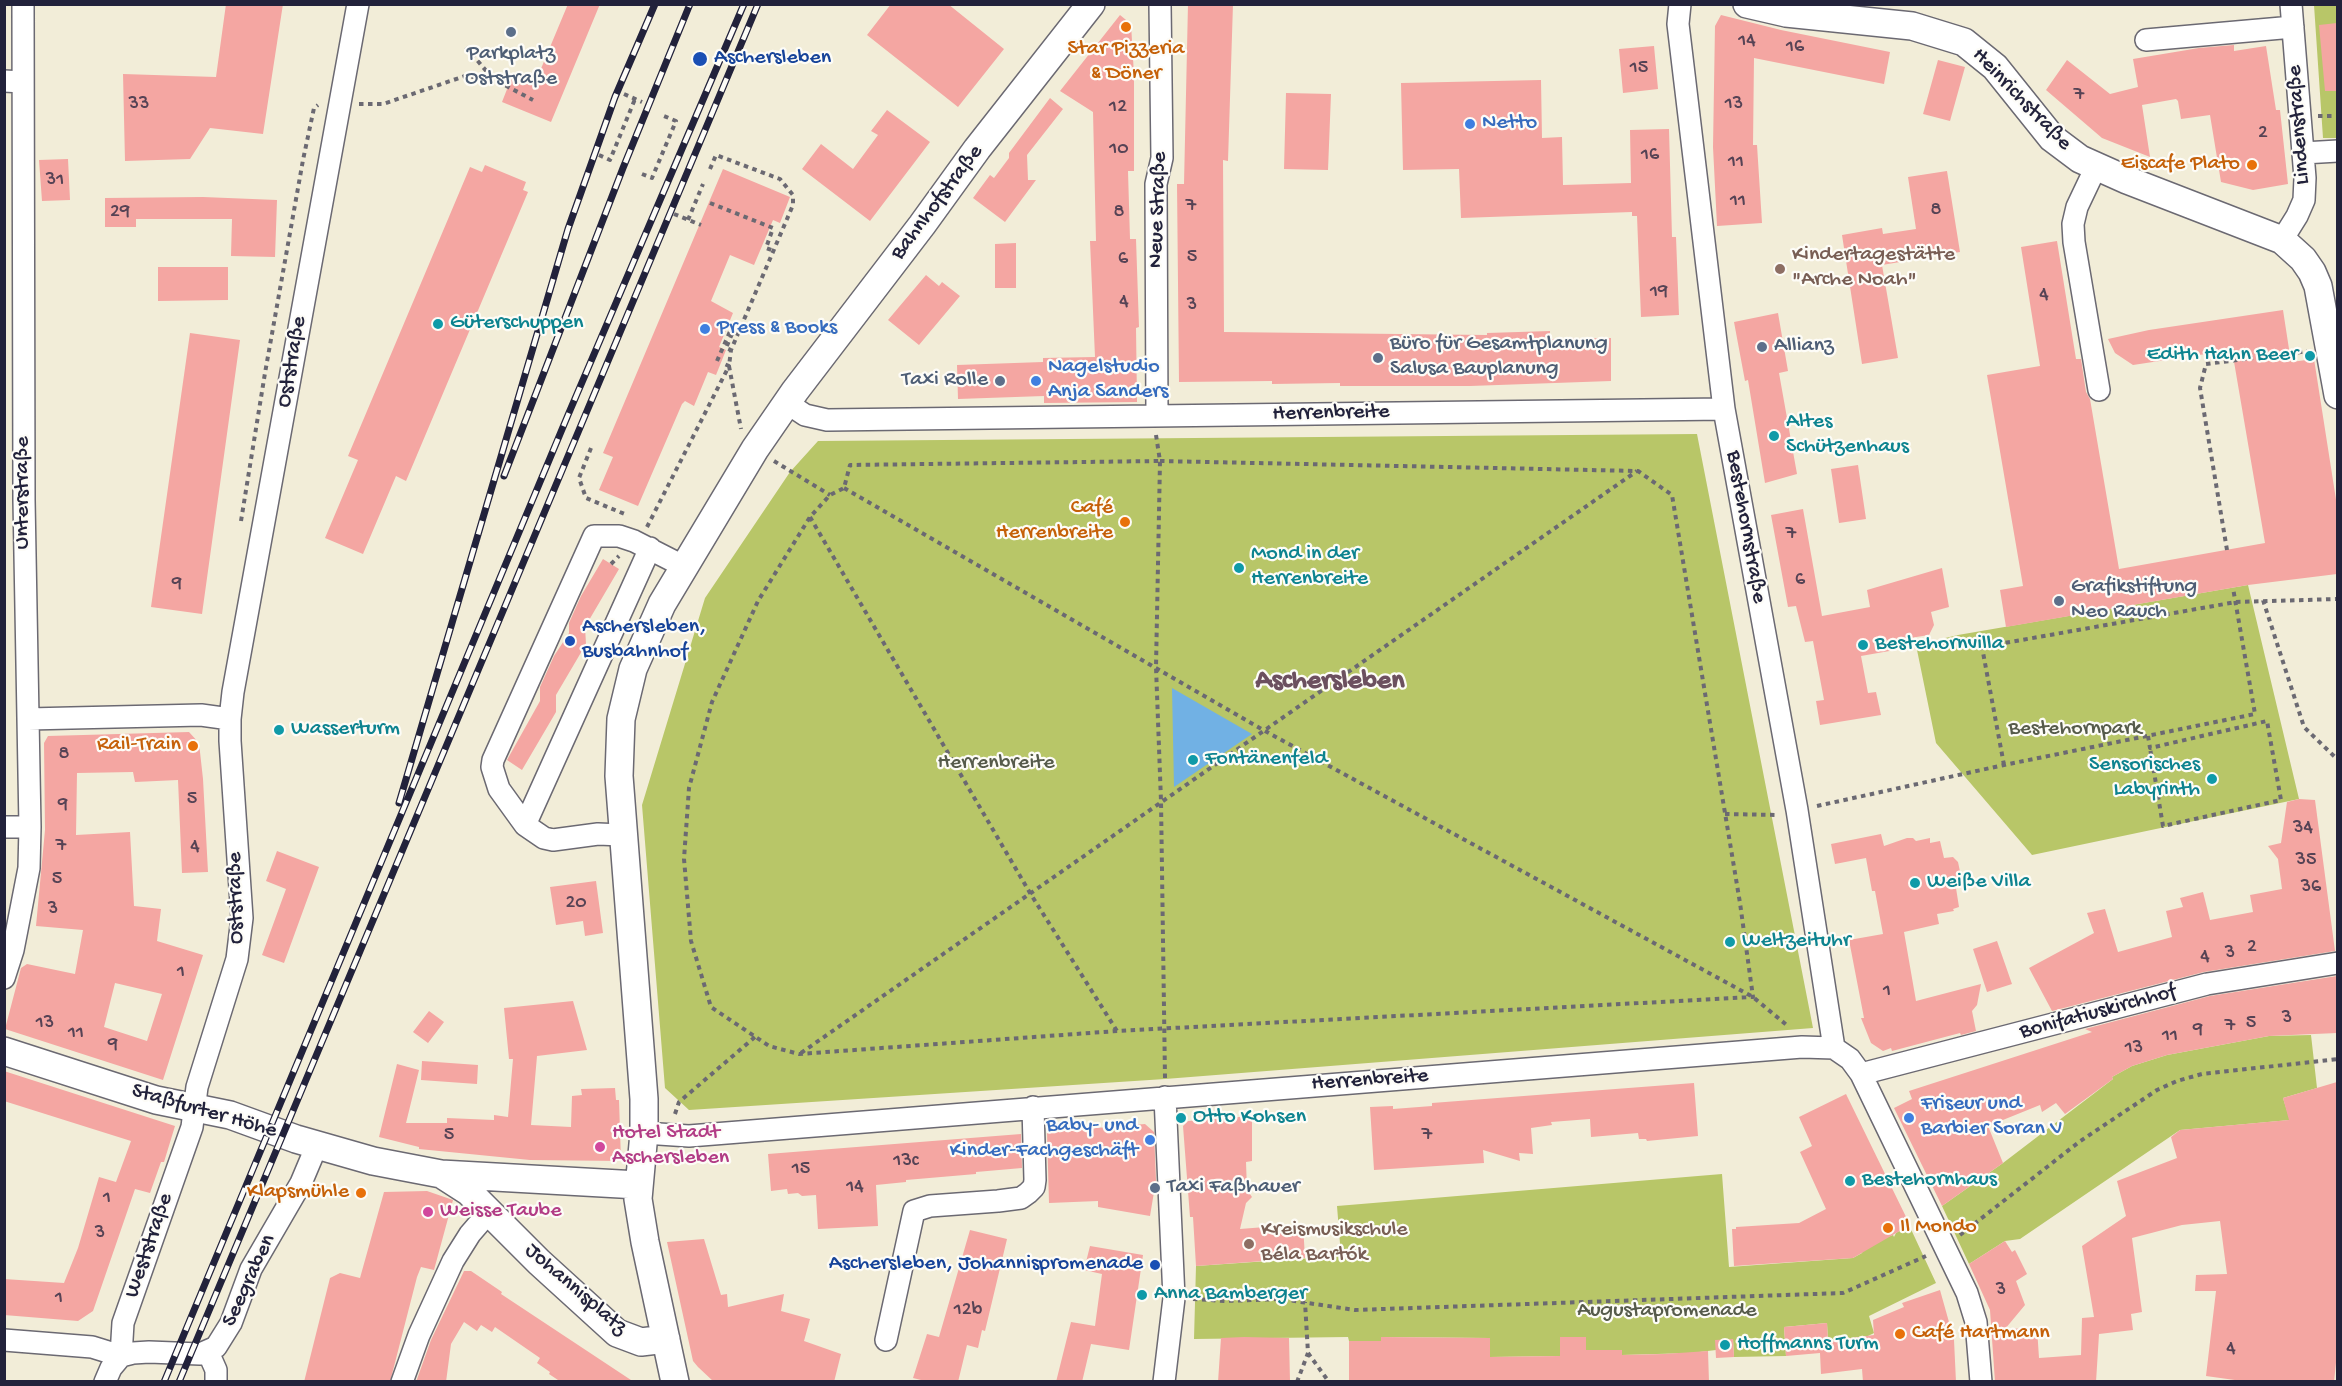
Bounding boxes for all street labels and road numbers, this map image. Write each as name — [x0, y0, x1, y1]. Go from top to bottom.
street label: Heinrichstraße — [1965, 43, 2077, 157]
street label: Lindenstraße — [2283, 64, 2317, 186]
street label: Bahnhofstraße — [886, 140, 990, 266]
street label: Neue Straße — [1144, 151, 1174, 269]
street label: Oststraße — [272, 314, 314, 410]
street label: Herrenbreite — [1272, 400, 1390, 428]
street label: Unterstraße — [11, 436, 37, 550]
street label: Bestehornstraße — [1719, 449, 1771, 605]
street label: Oststraße — [223, 852, 251, 944]
street label: Bonifatiuskirchhof — [2017, 979, 2179, 1047]
street label: Herrenbreite — [1311, 1064, 1429, 1098]
street label: Staßfurter Höhe — [128, 1079, 280, 1145]
street label: Weststraße — [120, 1190, 180, 1302]
street label: Seegraben — [217, 1231, 283, 1331]
street label: Johannisplatz — [518, 1238, 632, 1342]

